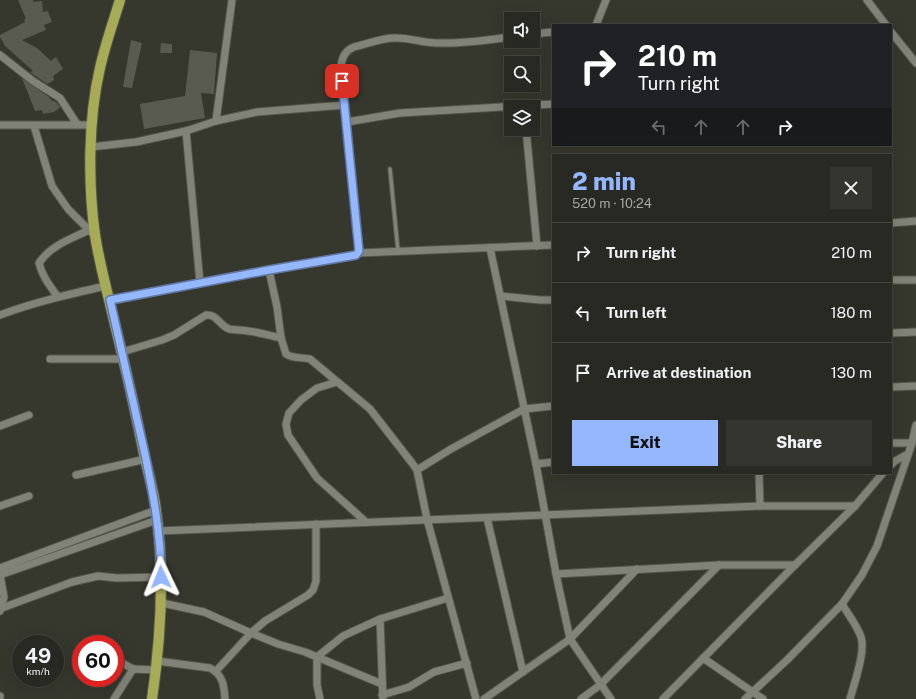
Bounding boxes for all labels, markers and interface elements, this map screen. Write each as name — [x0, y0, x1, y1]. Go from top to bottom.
map controls — [504, 12, 540, 136]
button: sound — [504, 12, 540, 48]
text: 210 m — [638, 39, 717, 72]
icon: right — [572, 40, 624, 92]
button: search — [504, 56, 540, 92]
pin — [325, 64, 359, 98]
icon: arrive — [331, 70, 353, 92]
text: Turn right — [638, 73, 720, 94]
button: layers — [504, 100, 540, 136]
icon: left — [648, 116, 670, 138]
icon: ahead — [690, 116, 712, 138]
icon: ahead — [732, 116, 754, 138]
icon: right — [774, 116, 796, 138]
text: 2 min — [572, 167, 636, 195]
button: close — [830, 167, 872, 209]
text: 520 m · 10:24 — [572, 196, 652, 211]
icon: right — [572, 242, 594, 264]
text: Turn right — [606, 244, 676, 261]
text: 210 m — [831, 244, 872, 261]
icon: left — [572, 302, 594, 324]
text: Turn left — [606, 304, 667, 321]
text: 180 m — [830, 304, 872, 321]
icon: arrive — [572, 362, 594, 384]
text: Arrive at destination — [606, 364, 751, 381]
text: 130 m — [831, 364, 872, 381]
button: Exit — [572, 420, 718, 466]
button: Share — [726, 420, 872, 466]
position arrow — [140, 556, 182, 598]
speed limit sign: 60 — [72, 635, 124, 687]
text: 49 — [25, 644, 51, 668]
text: km/h — [26, 665, 50, 677]

